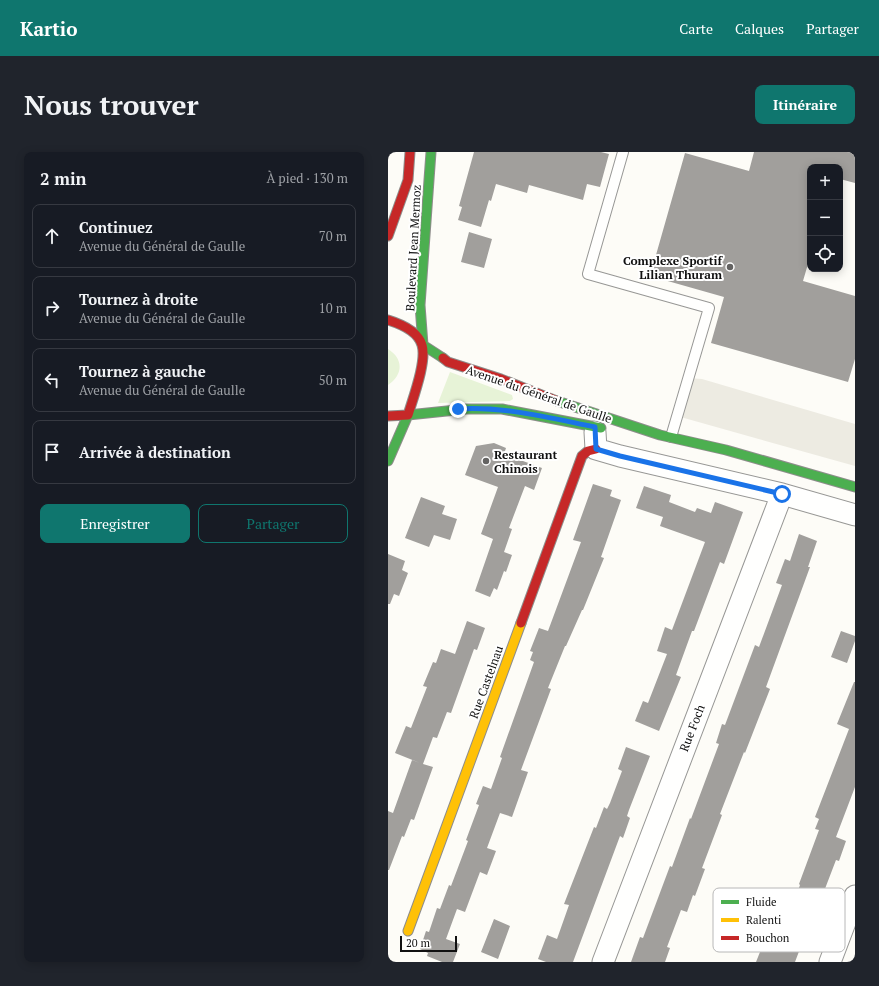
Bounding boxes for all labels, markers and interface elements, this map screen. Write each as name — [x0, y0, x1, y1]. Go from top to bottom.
text: Kartio — [20, 16, 77, 41]
text: Carte — [679, 19, 713, 38]
text: Calques — [735, 19, 784, 38]
text: Partager — [806, 19, 859, 38]
button: Itinéraire — [755, 85, 855, 124]
text: Nous trouver — [24, 86, 199, 123]
map controls — [807, 164, 843, 272]
button: + — [807, 164, 843, 200]
text: 2 min — [40, 167, 87, 190]
text: À pied · 130 m — [267, 169, 348, 187]
street label: Boulevard Jean Mermoz — [402, 184, 424, 312]
button: − — [807, 200, 843, 236]
text: Continuez — [79, 217, 153, 237]
icon: ahead — [41, 225, 63, 247]
text: 70 m — [319, 227, 347, 245]
button: locate — [807, 236, 843, 272]
text: Avenue du Général de Gaulle — [79, 237, 245, 255]
place label: Complexe Sportif Lilian Thuram — [623, 253, 724, 282]
marker: Complexe Sportif Lilian Thuram — [725, 262, 735, 272]
text: Tournez à droite — [79, 289, 198, 309]
icon: right — [41, 297, 63, 319]
text: 10 m — [319, 299, 347, 317]
text: Avenue du Général de Gaulle — [79, 309, 245, 327]
text: Tournez à gauche — [79, 361, 206, 381]
street label: Avenue du Général de Gaulle — [464, 362, 614, 426]
icon: left — [41, 369, 63, 391]
text: 50 m — [319, 371, 347, 389]
text: Avenue du Général de Gaulle — [79, 381, 245, 399]
route end — [449, 400, 467, 418]
icon: arrive — [41, 441, 63, 463]
text: Arrivée à destination — [79, 442, 231, 462]
place label: Restaurant Chinois — [494, 447, 557, 476]
marker: Restaurant Chinois — [481, 456, 491, 466]
route start — [773, 485, 791, 503]
button: Enregistrer — [40, 504, 190, 543]
button: Partager — [198, 504, 348, 543]
street label: Rue Castelnau — [466, 643, 506, 721]
street label: Rue Foch — [676, 702, 708, 754]
legend — [713, 888, 845, 952]
text: Fluide — [746, 895, 777, 909]
text: Ralenti — [746, 913, 781, 927]
text: Bouchon — [746, 931, 790, 945]
scale bar — [400, 934, 457, 953]
text: 20 m — [406, 936, 430, 950]

